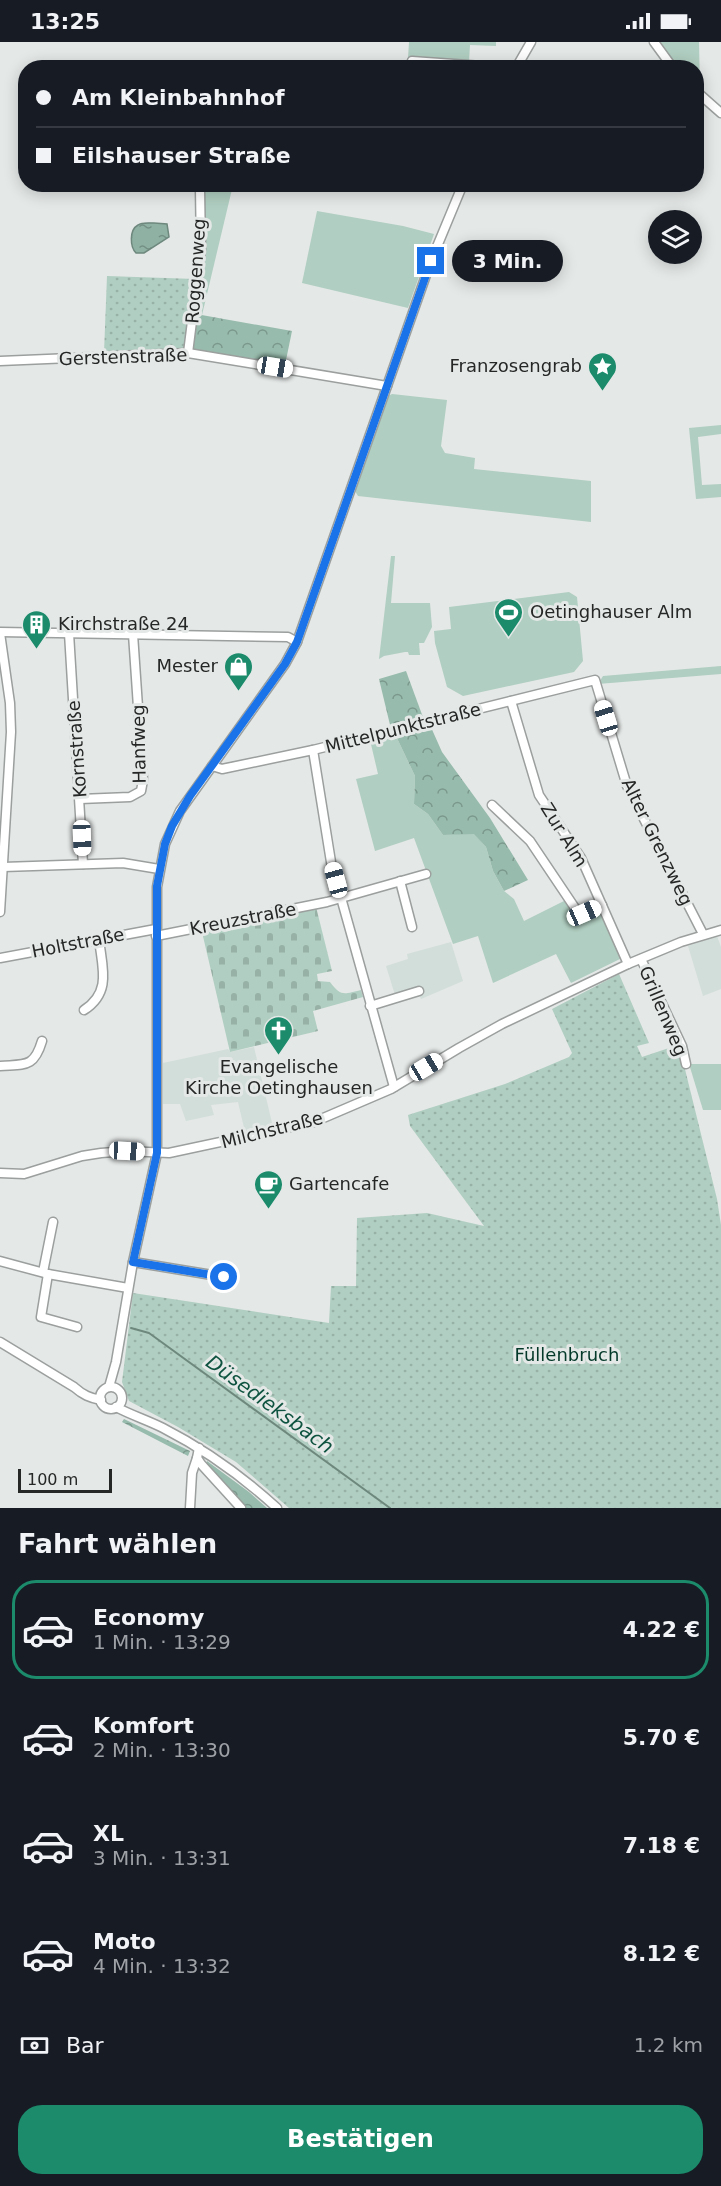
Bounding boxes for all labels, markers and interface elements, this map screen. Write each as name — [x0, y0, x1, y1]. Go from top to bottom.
text: 13:25 — [30, 9, 100, 34]
text: Am Kleinbahnhof — [72, 85, 285, 110]
text: Eilshauser Straße — [72, 143, 291, 168]
map controls — [648, 210, 702, 264]
button: layers — [648, 210, 702, 264]
street label: Roggenweg — [181, 218, 210, 324]
callout: 3 Min. — [452, 240, 563, 282]
route end — [417, 247, 444, 274]
text: 3 Min. — [473, 249, 542, 273]
street label: Gerstenstraße — [58, 344, 188, 369]
place icon: Franzosengrab — [587, 350, 619, 392]
car — [256, 355, 294, 379]
place label: Franzosengrab — [450, 355, 582, 376]
sports icon: Oetinghauser Alm — [493, 596, 525, 638]
place label: Oetinghauser Alm — [530, 601, 692, 622]
building icon: Kirchstraße 24 — [21, 608, 53, 650]
place label: Kirchstraße 24 — [58, 613, 189, 634]
shop icon: Mester — [223, 650, 255, 692]
place label: Mester — [156, 655, 219, 676]
street label: Mittelpunktstraße — [323, 698, 483, 757]
car — [592, 698, 620, 738]
street label: Kornstraße — [63, 700, 90, 798]
street label: Hanfweg — [127, 704, 150, 784]
street label: Alter Grenzweg — [618, 775, 697, 909]
street label: Zur Alm — [537, 799, 592, 871]
car — [72, 820, 92, 856]
car — [323, 860, 349, 900]
car — [564, 897, 604, 929]
street label: Kreuzstraße — [188, 898, 298, 939]
street label: Holtstraße — [30, 923, 126, 962]
street label: Grillenweg — [635, 962, 692, 1059]
church icon: Evangelische Kirche Oetinghausen — [263, 1014, 295, 1056]
car — [406, 1050, 446, 1084]
place label: Evangelische Kirche Oetinghausen — [185, 1056, 373, 1098]
street label: Milchstraße — [219, 1107, 325, 1152]
car — [109, 1141, 145, 1161]
cafe icon: Gartencafe — [252, 1168, 284, 1210]
place label: Gartencafe — [289, 1173, 389, 1194]
route start — [210, 1263, 237, 1290]
park label: Füllenbruch — [515, 1344, 619, 1365]
water label: Düsedieksbach — [201, 1350, 339, 1458]
scale bar — [18, 1466, 112, 1494]
text: 100 m — [27, 1470, 78, 1489]
text: Fahrt wählen — [18, 1528, 217, 1559]
icon: car — [21, 1603, 75, 1657]
text: Economy — [93, 1605, 204, 1630]
text: 4.22 € — [623, 1617, 700, 1642]
text: 1 Min. · 13:29 — [93, 1630, 231, 1654]
icon: car — [21, 1711, 75, 1765]
text: Komfort — [93, 1713, 194, 1738]
text: 5.70 € — [623, 1725, 700, 1750]
text: 2 Min. · 13:30 — [93, 1738, 231, 1762]
icon: car — [21, 1819, 75, 1873]
text: XL — [93, 1821, 124, 1846]
text: 7.18 € — [623, 1833, 700, 1858]
text: 3 Min. · 13:31 — [93, 1846, 231, 1870]
icon: car — [21, 1927, 75, 1981]
text: Moto — [93, 1929, 156, 1954]
text: 8.12 € — [623, 1941, 700, 1966]
text: 4 Min. · 13:32 — [93, 1954, 231, 1978]
icon: cash — [18, 2029, 51, 2062]
text: Bar — [66, 2033, 104, 2058]
text: 1.2 km — [634, 2033, 703, 2057]
button: Bestätigen — [18, 2105, 703, 2174]

